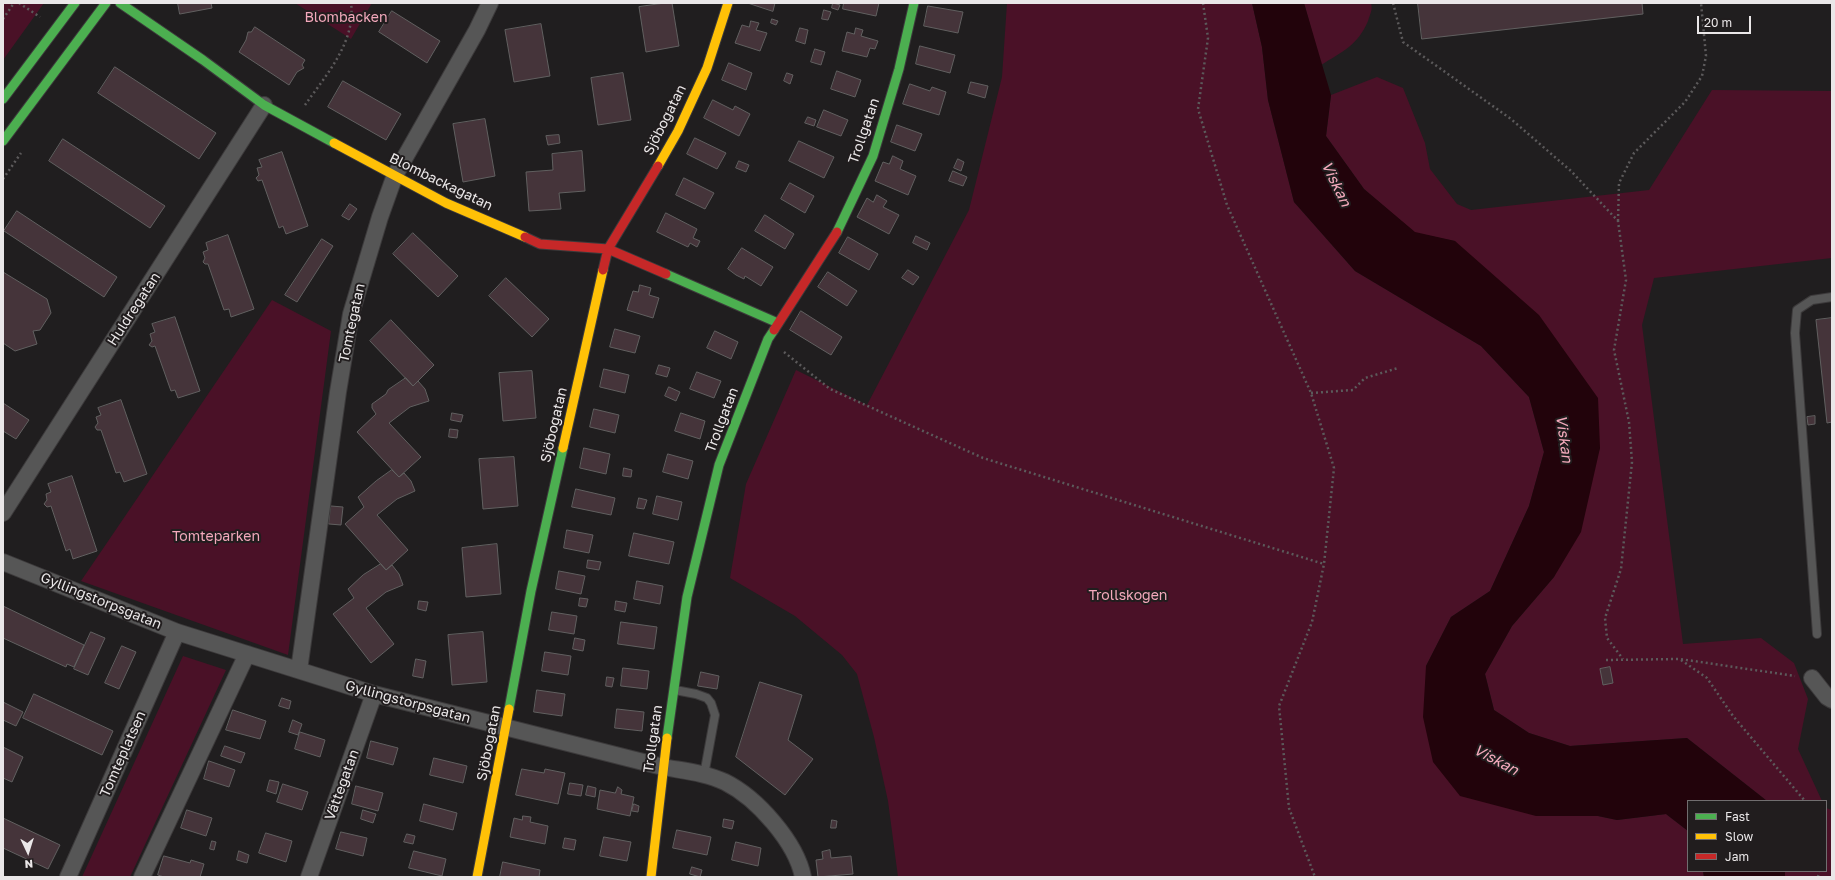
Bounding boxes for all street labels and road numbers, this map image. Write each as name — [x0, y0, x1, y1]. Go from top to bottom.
street label: Sjöbogatan — [640, 82, 690, 158]
street label: Trollgatan — [845, 96, 883, 166]
street label: Blombackagatan — [387, 150, 495, 214]
street label: Huldregatan — [104, 269, 164, 349]
street label: Tomtegatan — [335, 282, 369, 364]
street label: Trollgatan — [702, 385, 742, 455]
street label: Sjöbogatan — [537, 386, 571, 464]
street label: Gyllingstorpsgatan — [38, 569, 164, 633]
street label: Gyllingstorpsgatan — [343, 677, 473, 727]
street label: Sjöbogatan — [473, 704, 505, 782]
street label: Trollgatan — [640, 704, 666, 774]
street label: Tomteplatsen — [97, 708, 149, 800]
street label: Vättegatan — [321, 747, 363, 823]

